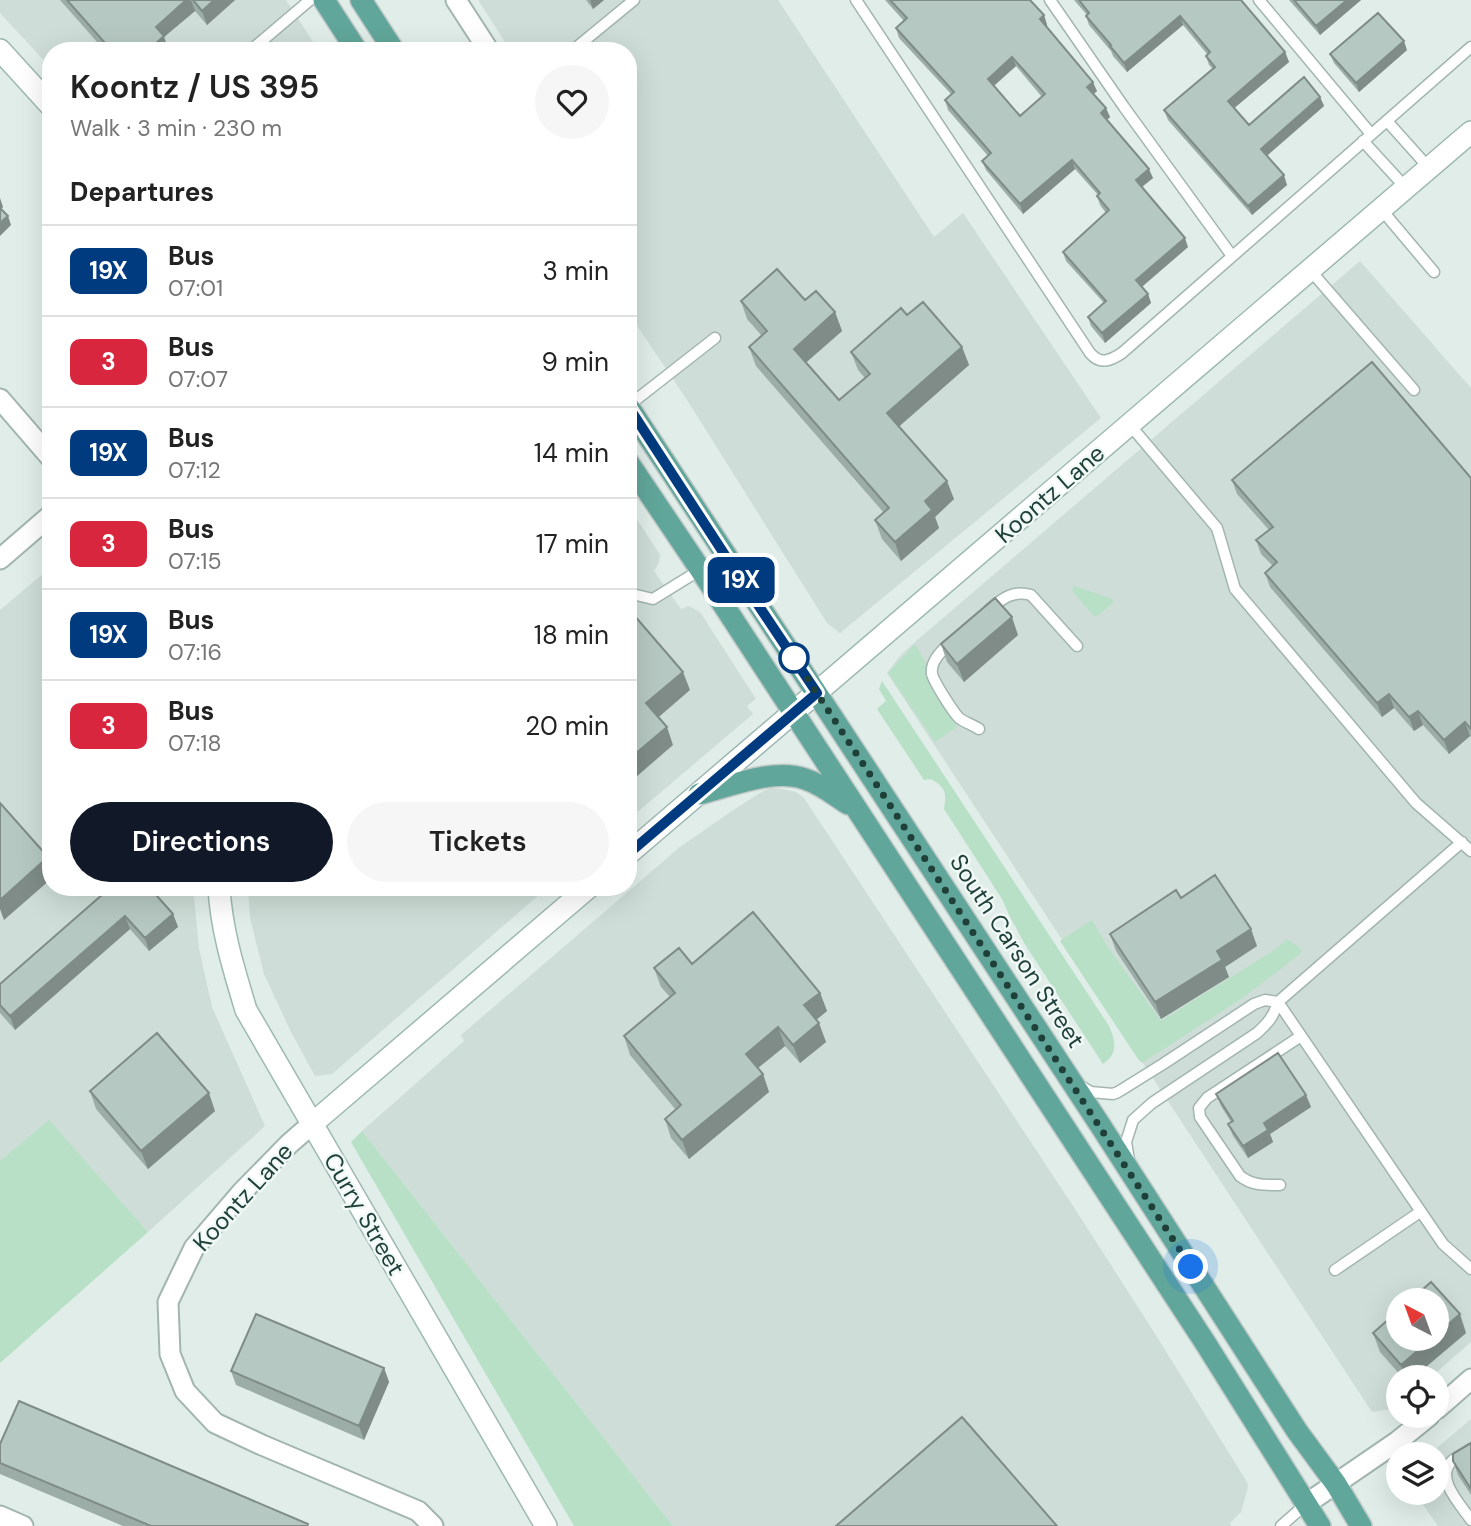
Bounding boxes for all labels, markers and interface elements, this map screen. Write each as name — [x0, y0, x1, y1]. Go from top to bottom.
text: Koontz / US 395 — [70, 65, 319, 108]
button: heart — [535, 65, 609, 139]
text: Walk · 3 min · 230 m — [70, 113, 282, 143]
text: Departures — [70, 175, 214, 209]
text: Bus — [168, 239, 214, 273]
text: 3 min — [542, 254, 609, 288]
text: 19X — [89, 255, 128, 286]
text: 07:01 — [168, 273, 223, 303]
text: Bus — [168, 330, 214, 364]
text: 9 min — [541, 345, 609, 379]
text: 3 — [101, 346, 116, 377]
text: 07:07 — [168, 364, 228, 394]
text: Bus — [168, 421, 214, 455]
text: 14 min — [534, 436, 609, 470]
text: 19X — [89, 437, 128, 468]
street label: Koontz Lane — [988, 438, 1111, 550]
text: 07:12 — [168, 455, 221, 485]
text: Bus — [168, 512, 214, 546]
text: 17 min — [536, 527, 609, 561]
text: 3 — [101, 528, 116, 559]
text: 07:15 — [168, 546, 222, 576]
line badge: 19X — [701, 557, 781, 603]
text: 19X — [722, 564, 760, 595]
text: Bus — [168, 603, 214, 637]
text: 18 min — [534, 618, 609, 652]
text: 19X — [89, 619, 128, 650]
text: 07:16 — [168, 637, 222, 667]
unlabelled marker — [779, 643, 809, 673]
text: Bus — [168, 694, 214, 728]
text: 20 min — [525, 709, 609, 743]
text: 3 — [101, 710, 116, 741]
text: 07:18 — [168, 728, 222, 758]
button: Directions — [70, 802, 333, 882]
button: Tickets — [347, 802, 609, 882]
street label: South Carson Street — [943, 848, 1092, 1054]
street label: Koontz Lane — [186, 1136, 299, 1257]
street label: Curry Street — [317, 1147, 412, 1281]
your location — [1173, 1249, 1208, 1284]
north arrow — [1386, 1288, 1449, 1351]
map controls — [1386, 1288, 1449, 1505]
button: locate — [1386, 1365, 1449, 1428]
button: layers — [1386, 1442, 1449, 1505]

